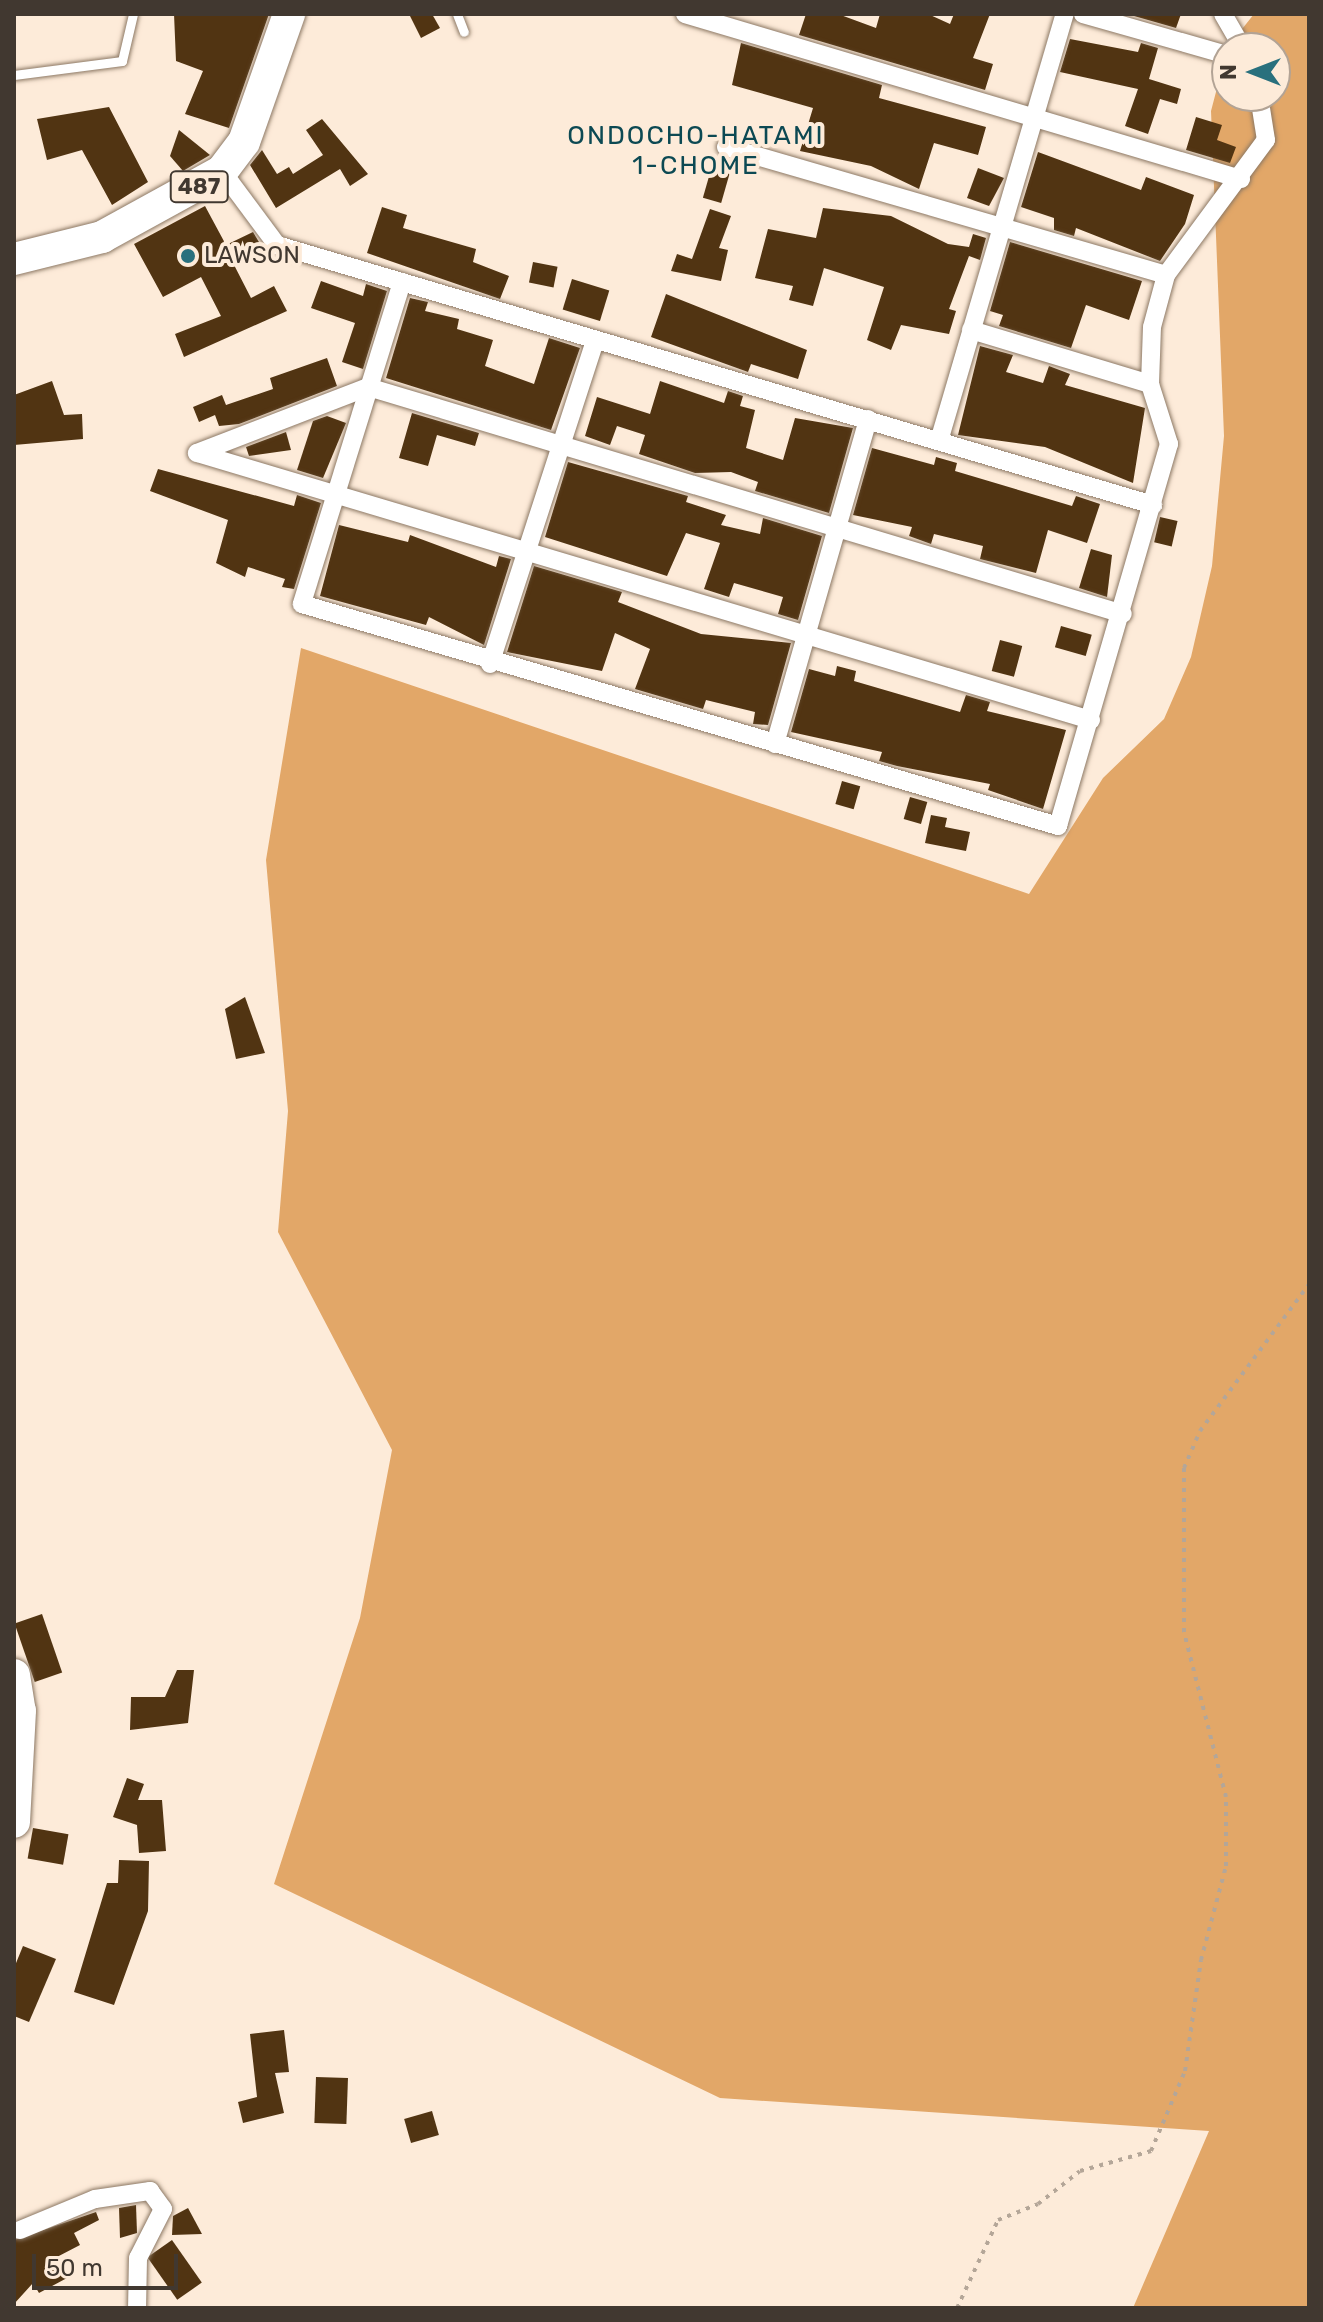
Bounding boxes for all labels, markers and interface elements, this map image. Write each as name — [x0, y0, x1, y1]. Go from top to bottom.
north arrow — [1211, 32, 1291, 112]
text: N — [1215, 64, 1242, 80]
district label: ONDOCHO-HATAMI 1-CHOME — [567, 120, 825, 182]
road number: 487 — [169, 169, 229, 205]
place label: LAWSON — [204, 242, 300, 270]
marker: LAWSON — [179, 247, 197, 265]
scale bar — [36, 2238, 182, 2288]
text: 50 m — [46, 2254, 103, 2282]

